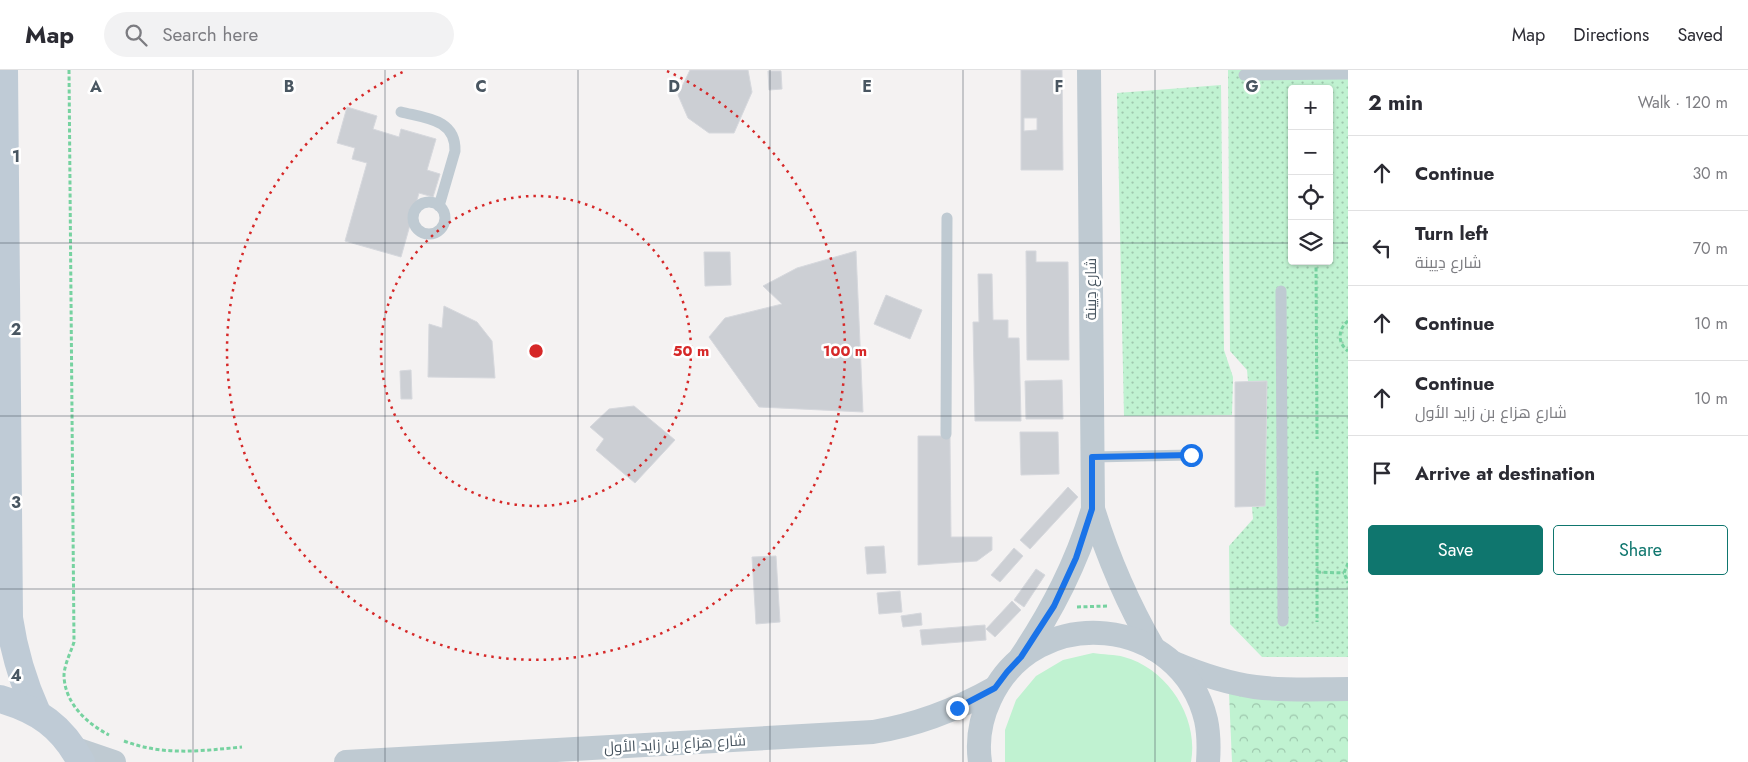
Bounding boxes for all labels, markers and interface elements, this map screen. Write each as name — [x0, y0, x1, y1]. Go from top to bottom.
search box — [104, 12, 454, 57]
text: Map — [25, 17, 74, 52]
icon: search — [122, 21, 150, 49]
text: Search here — [162, 21, 258, 48]
text: Map — [1512, 22, 1545, 48]
text: Directions — [1573, 22, 1649, 48]
text: Saved — [1677, 22, 1723, 48]
text: A — [89, 75, 102, 98]
text: B — [284, 75, 294, 98]
text: C — [475, 75, 487, 98]
text: D — [668, 75, 680, 98]
text: E — [862, 75, 872, 98]
text: F — [1055, 75, 1063, 98]
text: G — [1245, 75, 1259, 98]
map controls — [1288, 85, 1333, 265]
button: + — [1288, 85, 1333, 130]
text: 2 min — [1368, 88, 1423, 118]
text: Walk · 120 m — [1638, 91, 1728, 114]
button: − — [1288, 130, 1333, 175]
text: 1 — [12, 145, 20, 168]
icon: ahead — [1368, 159, 1396, 187]
text: Continue — [1415, 160, 1494, 187]
text: 30 m — [1692, 162, 1728, 185]
button: locate — [1288, 175, 1333, 220]
button: layers — [1288, 220, 1333, 265]
text: Turn left — [1415, 220, 1488, 247]
icon: left — [1368, 234, 1396, 262]
text: 70 m — [1693, 237, 1728, 260]
text: شارع دِيينة — [1415, 251, 1481, 274]
street label: شارع دِيينة — [1080, 258, 1102, 320]
icon: ahead — [1368, 309, 1396, 337]
text: Continue — [1415, 310, 1494, 337]
text: 10 m — [1694, 312, 1728, 335]
text: 2 — [11, 318, 21, 341]
text: 50 m — [673, 340, 709, 362]
text: 100 m — [823, 340, 867, 362]
centre of rings — [527, 342, 545, 360]
text: Continue — [1415, 370, 1494, 397]
icon: ahead — [1368, 384, 1396, 412]
text: 10 m — [1694, 387, 1728, 410]
text: شارع هزاع بن زايد الأول — [1415, 401, 1567, 424]
route start — [1180, 444, 1203, 467]
icon: arrive — [1368, 459, 1396, 487]
text: Arrive at destination — [1415, 460, 1595, 487]
text: 3 — [11, 491, 21, 514]
button: Save — [1368, 525, 1543, 575]
button: Share — [1553, 525, 1728, 575]
text: 4 — [10, 664, 22, 687]
route end — [946, 697, 969, 720]
street label: شارع هزاع بن زايد الأول — [603, 729, 747, 759]

